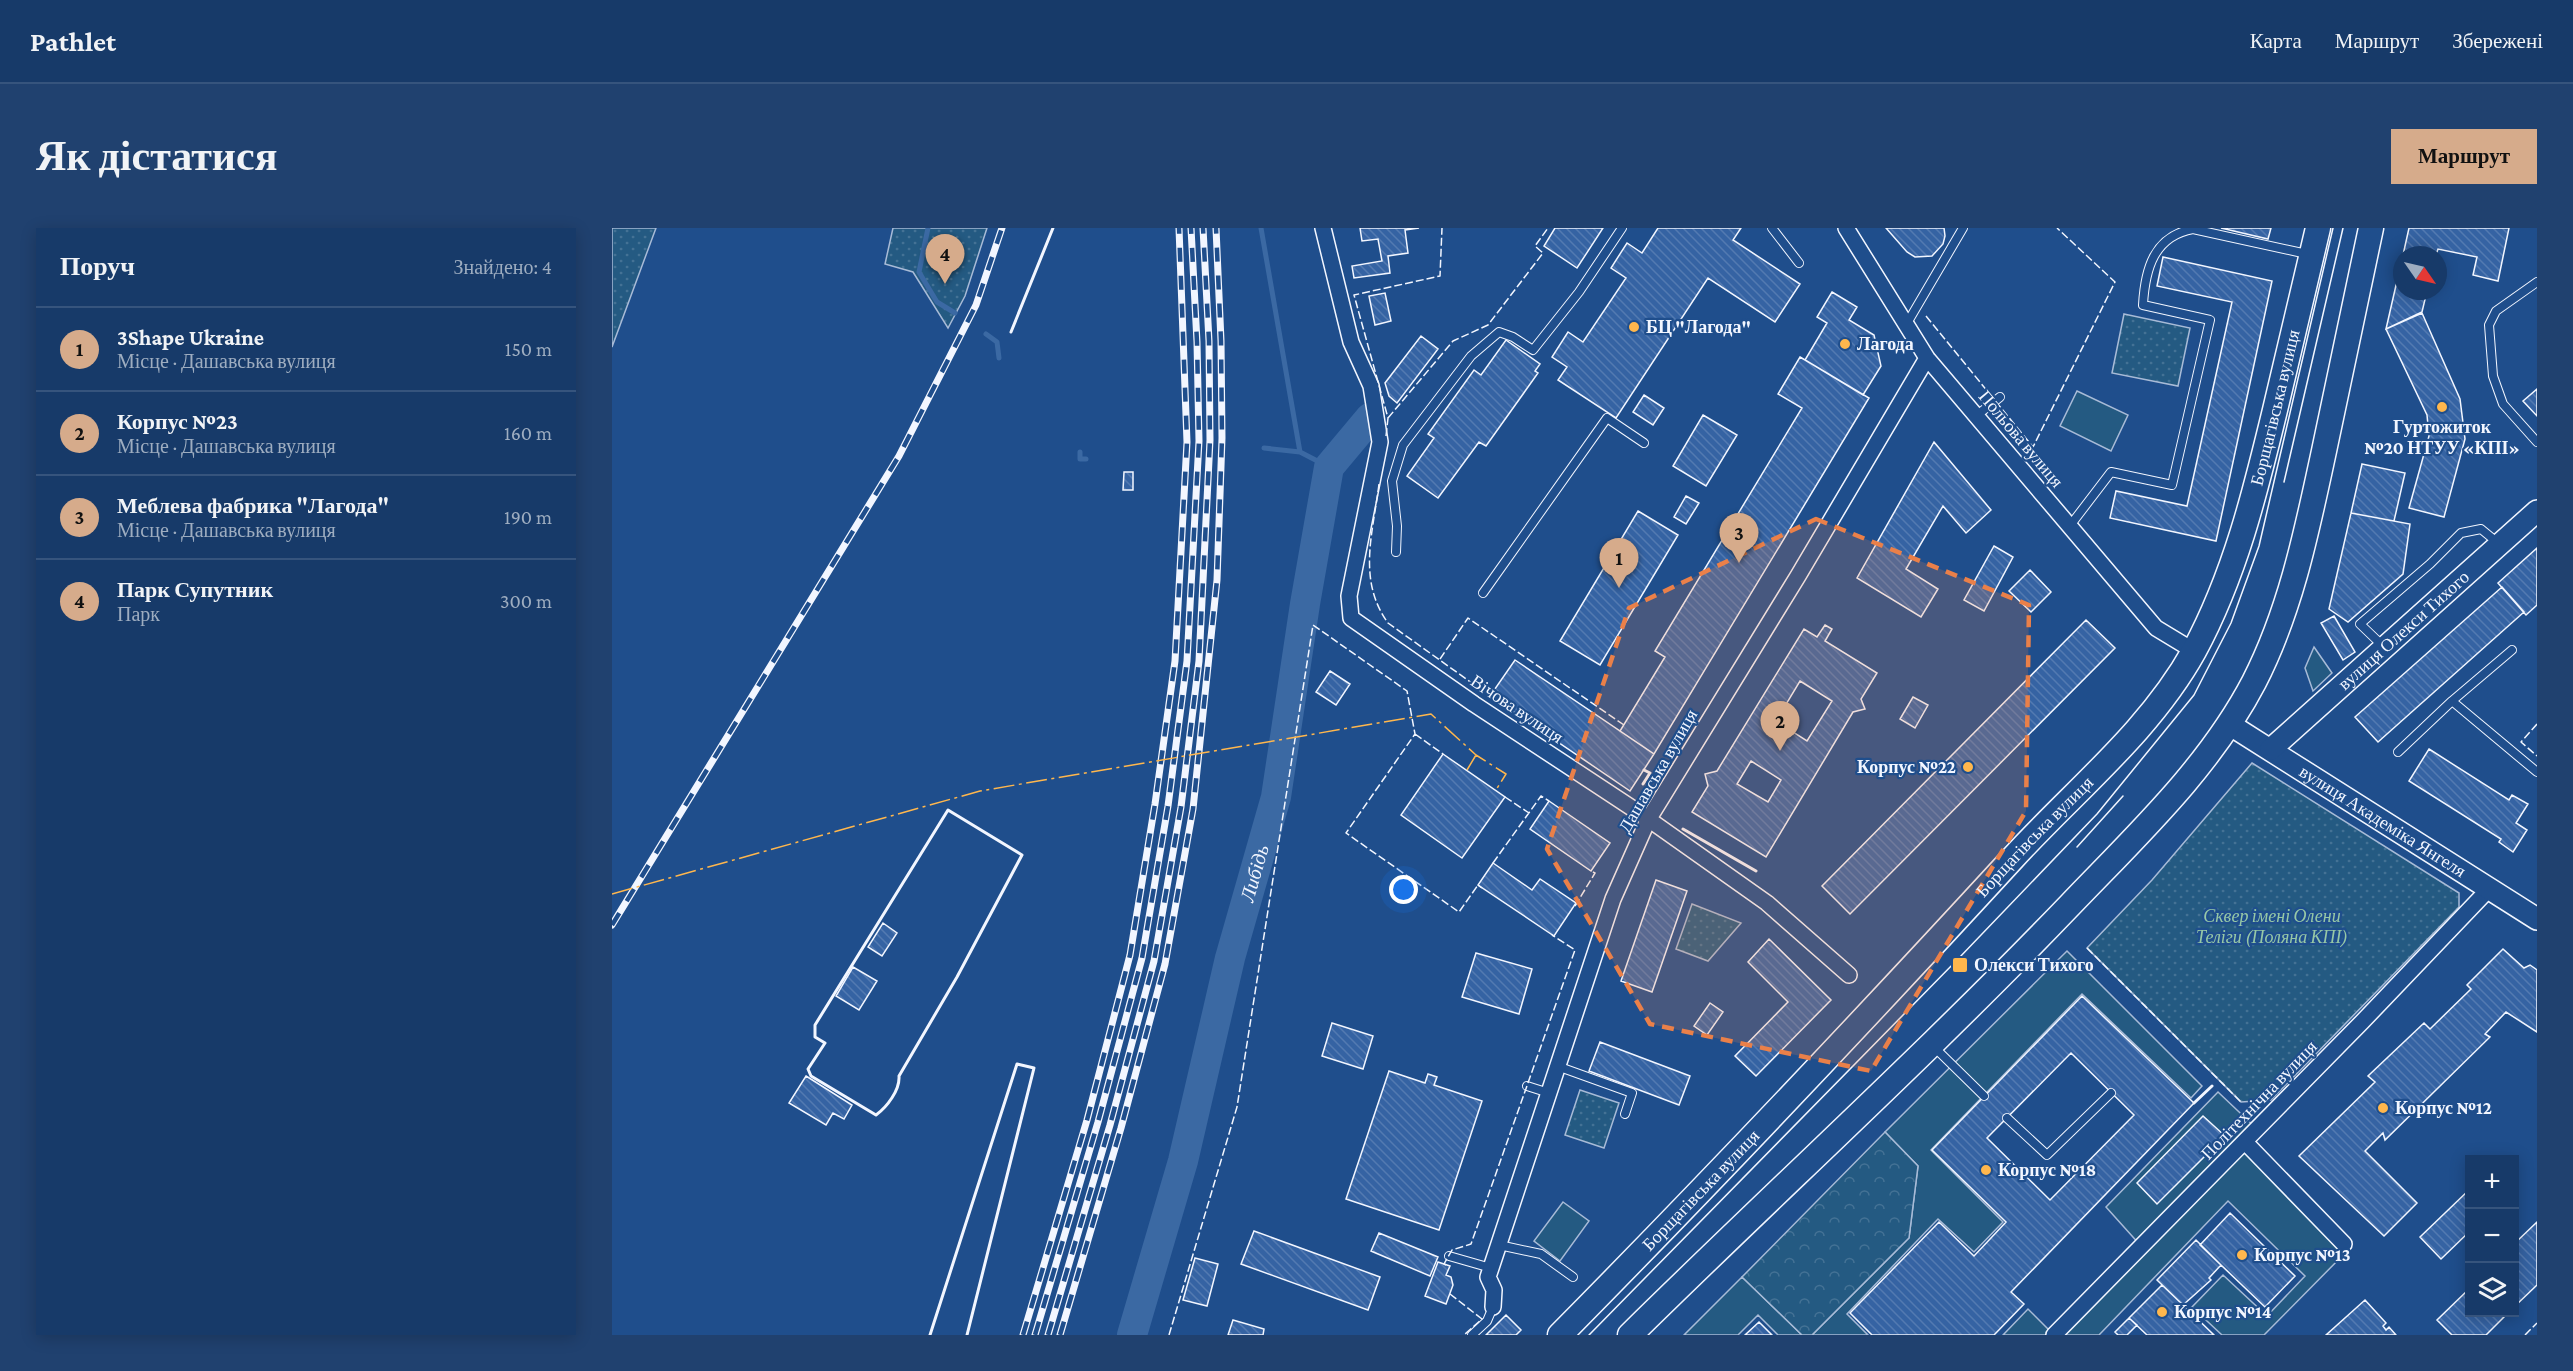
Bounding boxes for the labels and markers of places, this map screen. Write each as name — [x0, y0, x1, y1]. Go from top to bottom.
pin: 4 — [926, 235, 964, 284]
place label: БЦ "Лагода" — [1646, 317, 1751, 337]
marker: БЦ "Лагода" — [1627, 320, 1641, 334]
place label: Лагода — [1857, 334, 1914, 354]
marker: Лагода — [1838, 337, 1852, 351]
marker: Гуртожиток №20 НТУУ «КПІ» — [2435, 400, 2449, 414]
place label: Гуртожиток №20 НТУУ «КПІ» — [2364, 417, 2520, 458]
pin: 3 — [1720, 514, 1758, 563]
pin: 1 — [1600, 538, 1638, 588]
pin: 2 — [1760, 702, 1800, 751]
place label: Корпус №22 — [1857, 757, 1956, 777]
marker: Корпус №22 — [1961, 760, 1975, 774]
place label: Олекси Тихого — [1974, 955, 2094, 975]
marker: Олекси Тихого — [1951, 956, 1969, 974]
place label: Корпус №12 — [2395, 1098, 2492, 1118]
marker: Корпус №12 — [2376, 1101, 2390, 1115]
place label: Корпус №18 — [1998, 1160, 2096, 1180]
marker: Корпус №18 — [1979, 1163, 1993, 1177]
place label: Корпус №13 — [2254, 1245, 2350, 1265]
marker: Корпус №13 — [2235, 1248, 2249, 1262]
place label: Корпус №14 — [2174, 1302, 2272, 1322]
marker: Корпус №14 — [2155, 1305, 2169, 1319]

